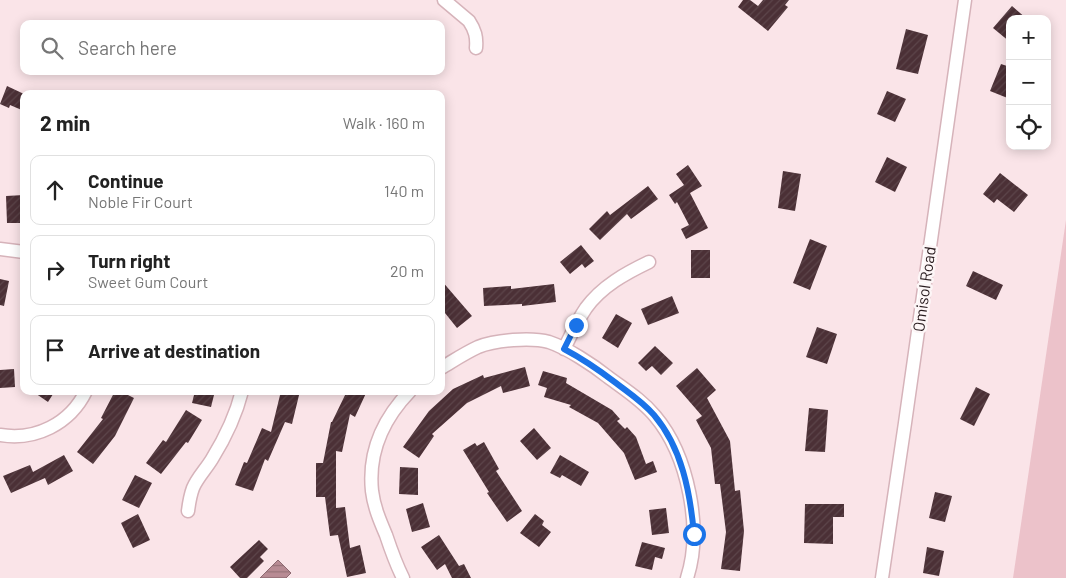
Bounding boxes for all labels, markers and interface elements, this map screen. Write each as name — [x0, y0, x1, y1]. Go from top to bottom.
map controls — [1006, 15, 1051, 150]
button: + — [1006, 15, 1051, 60]
search box — [20, 20, 445, 75]
icon: search — [38, 34, 66, 62]
text: Search here — [78, 36, 177, 59]
button: − — [1006, 60, 1051, 105]
button: locate — [1006, 105, 1051, 150]
text: 2 min — [40, 110, 90, 135]
text: Walk · 160 m — [343, 113, 425, 132]
text: Continue — [88, 169, 164, 192]
icon: ahead — [41, 176, 69, 204]
text: 140 m — [384, 181, 424, 200]
text: Noble Fir Court — [88, 192, 193, 211]
street label: Omisol Road — [908, 245, 939, 333]
text: Turn right — [88, 249, 170, 272]
icon: right — [41, 256, 69, 284]
text: 20 m — [390, 261, 424, 280]
text: Sweet Gum Court — [88, 272, 208, 291]
route end — [565, 314, 588, 337]
icon: arrive — [41, 336, 69, 364]
text: Arrive at destination — [88, 339, 260, 362]
route start — [683, 523, 706, 546]

